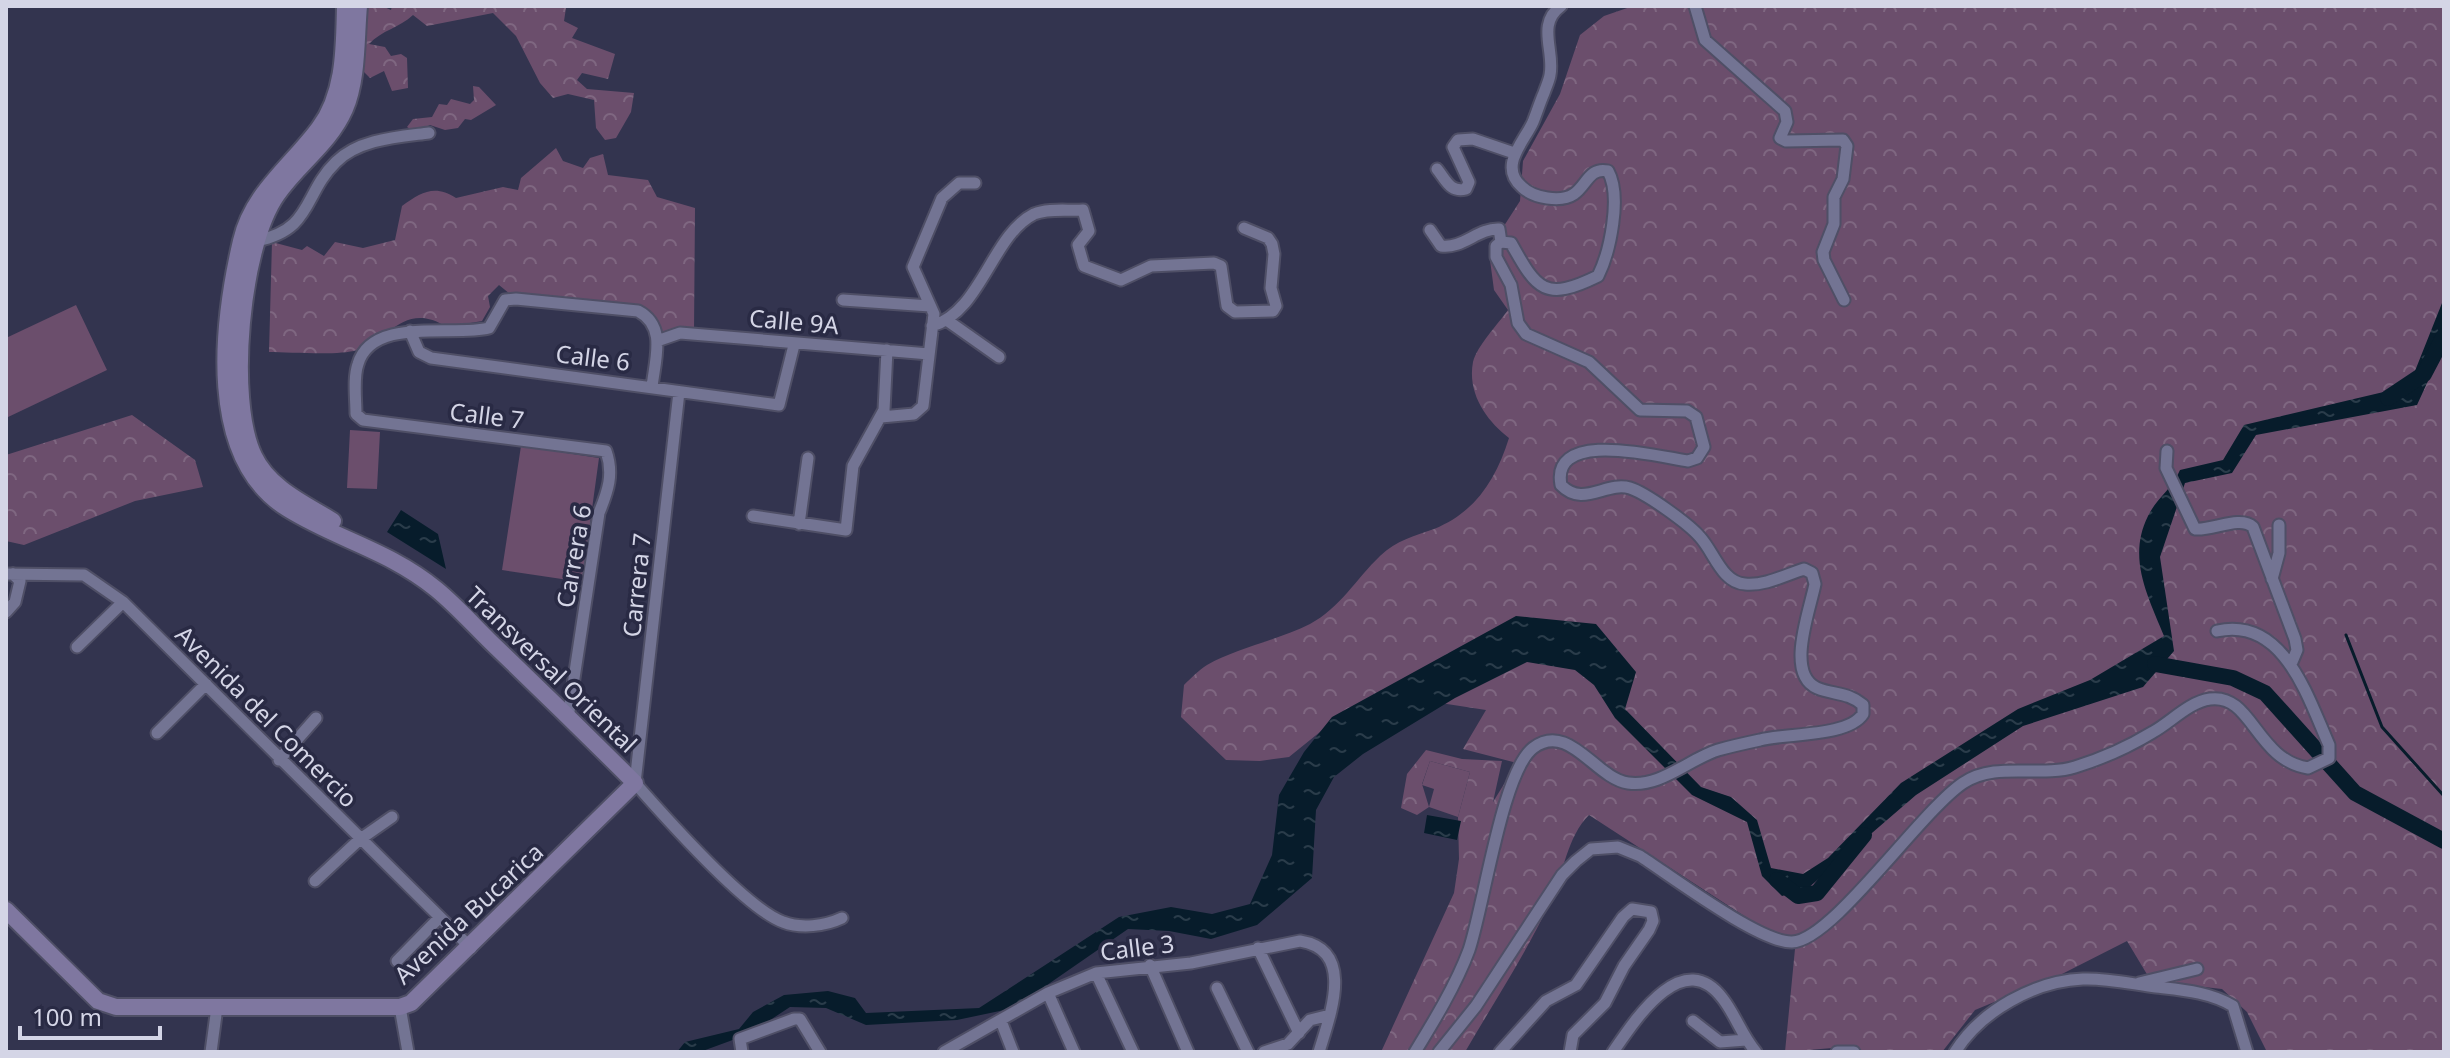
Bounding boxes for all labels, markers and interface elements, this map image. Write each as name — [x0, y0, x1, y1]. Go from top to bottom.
street label: Calle 9A — [748, 301, 841, 341]
street label: Calle 6 — [554, 336, 632, 378]
street label: Calle 7 — [448, 394, 526, 436]
street label: Carrera 6 — [548, 502, 598, 610]
street label: Carrera 7 — [614, 531, 658, 639]
street label: Transversal Oriental — [459, 579, 645, 759]
street label: Avenida del Comercio — [169, 618, 365, 814]
street label: Avenida Bucarica — [386, 835, 550, 991]
street label: Calle 3 — [1098, 926, 1176, 968]
scale bar — [20, 990, 160, 1040]
text: 100 m — [32, 1000, 102, 1033]

